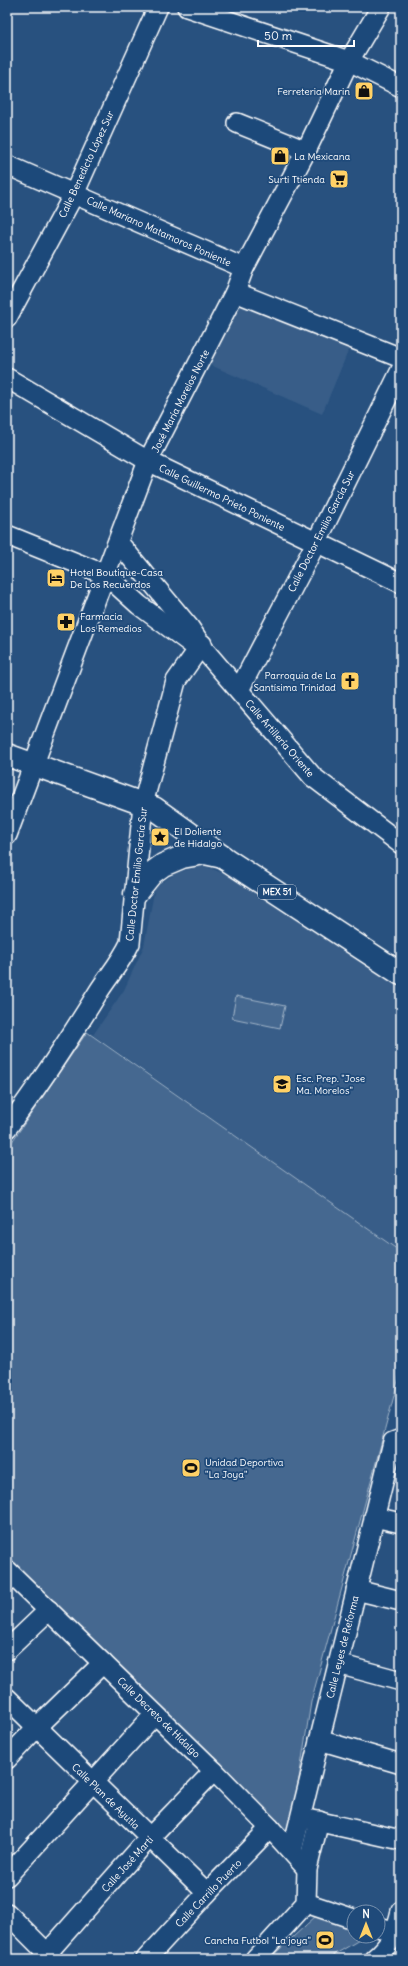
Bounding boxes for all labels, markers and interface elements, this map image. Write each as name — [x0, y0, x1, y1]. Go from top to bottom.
scale bar — [258, 22, 354, 48]
text: 50 m — [264, 28, 293, 43]
shop icon: Ferreteria Marin — [353, 80, 375, 102]
place label: Ferreteria Marin — [277, 85, 350, 98]
street label: Calle Benedicto López Sur — [56, 109, 117, 220]
shop icon: La Mexicana — [269, 145, 291, 167]
place label: La Mexicana — [294, 150, 351, 163]
supermarket icon: Surti Ttienda — [328, 168, 350, 190]
place label: Surti Ttienda — [268, 173, 325, 186]
street label: Calle Mariano Matamoros Poniente — [84, 194, 233, 269]
street label: José María Morelos Norte — [149, 348, 212, 455]
street label: Calle Guillermo Prieto Poniente — [157, 461, 287, 534]
street label: Calle Doctor Emilio García Sur — [285, 468, 358, 594]
place label: Hotel Boutique-Casa De Los Recuerdos — [70, 566, 163, 591]
hotel icon: Hotel Boutique-Casa De Los Recuerdos — [45, 567, 67, 589]
place label: Farmacia Los Remedios — [80, 610, 142, 635]
pharmacy icon: Farmacia Los Remedios — [55, 611, 77, 633]
place label: Parroquia de La Santísima Trinidad — [253, 669, 336, 694]
church icon: Parroquia de La Santísima Trinidad — [339, 670, 361, 692]
street label: Calle Artillería Oriente — [242, 697, 317, 780]
street label: Calle Doctor Emilio García Sur — [123, 806, 150, 942]
place label: El Doliente de Hidalgo — [174, 825, 222, 850]
place icon: El Doliente de Hidalgo — [149, 826, 171, 848]
road number: MEX 51 — [258, 885, 296, 899]
place label: Esc. Prep. "Jose Ma. Morelos" — [296, 1072, 365, 1097]
school or university icon: Esc. Prep. "Jose Ma. Morelos" — [271, 1073, 293, 1095]
place label: Unidad Deportiva "La Joya" — [205, 1456, 284, 1481]
sports icon: Unidad Deportiva "La Joya" — [180, 1457, 202, 1479]
street label: Calle Leyes de Reforma — [323, 1594, 362, 1700]
street label: Calle Decreto de Hidalgo — [114, 1674, 203, 1761]
street label: Calle Plan de Ayutla — [69, 1761, 143, 1832]
street label: Calle José Martí — [99, 1834, 156, 1895]
street label: Calle Carrillo Puerto — [172, 1856, 244, 1930]
north arrow — [346, 1904, 386, 1944]
text: N — [362, 1907, 370, 1921]
sports icon: Cancha Futbol "La joya" — [314, 1929, 336, 1951]
place label: Cancha Futbol "La joya" — [204, 1934, 311, 1947]

